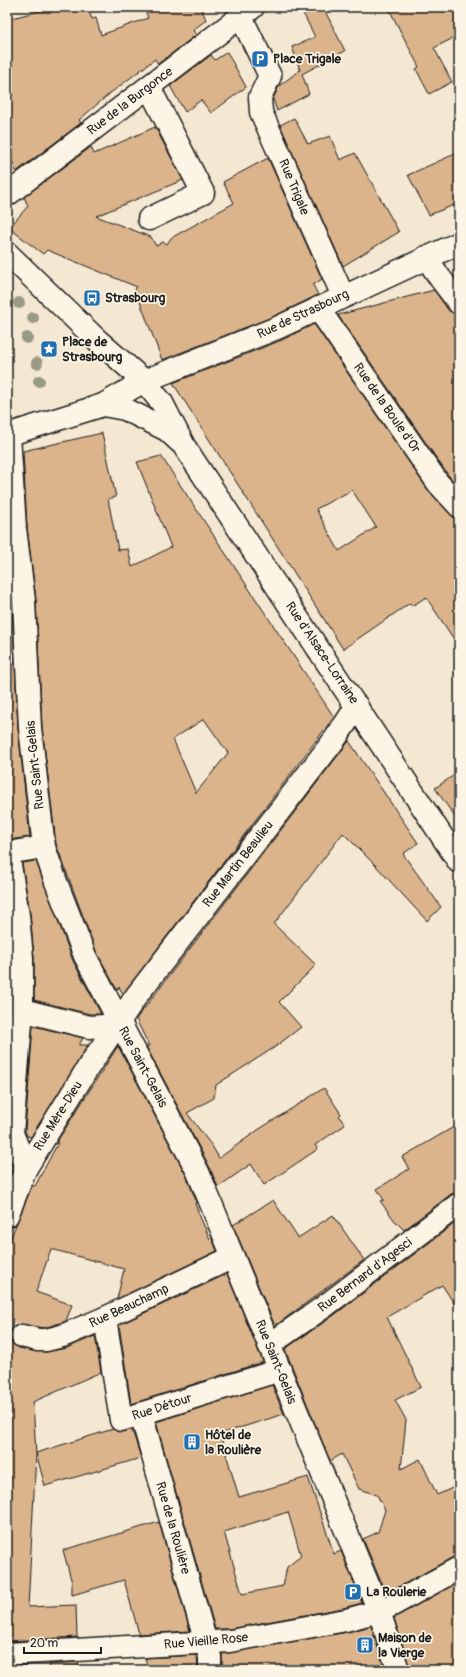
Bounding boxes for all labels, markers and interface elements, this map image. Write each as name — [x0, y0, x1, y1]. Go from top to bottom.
parking icon: Place Trigale — [250, 49, 270, 69]
place label: Place Trigale — [273, 51, 342, 67]
street label: Rue de la Burgonce — [84, 63, 177, 138]
street label: Rue Trigale — [275, 157, 313, 218]
street label: Rue de Strasbourg — [255, 286, 352, 342]
bus stop icon: Strasbourg — [82, 288, 102, 308]
place label: Strasbourg — [105, 290, 166, 306]
place label: Place de Strasbourg — [62, 334, 123, 365]
place icon: Place de Strasbourg — [39, 339, 59, 359]
street label: Rue de la Boule d'Or — [350, 360, 424, 456]
street label: Rue d'Alsace-Lorraine — [282, 599, 362, 708]
street label: Rue Saint-Gelais — [22, 720, 48, 810]
street label: Rue Martin Beaulieu — [199, 818, 277, 910]
street label: Rue Saint-Gelais — [115, 1024, 171, 1110]
street label: Rue Mère-Dieu — [30, 1078, 86, 1154]
street label: Rue Bernard d'Agesci — [315, 1234, 415, 1316]
street label: Rue Beauchamp — [87, 1281, 171, 1331]
street label: Rue Saint-Gelais — [252, 1318, 300, 1407]
street label: Rue Détour — [130, 1390, 194, 1424]
place label: Hôtel de la Roulière — [205, 1427, 262, 1458]
building icon: Hôtel de la Roulière — [182, 1432, 202, 1452]
street label: Rue de la Roulière — [152, 1480, 194, 1577]
parking icon: La Roulerie — [343, 1582, 363, 1602]
place label: La Roulerie — [366, 1584, 427, 1600]
scale bar — [24, 1629, 101, 1655]
street label: Rue Vieille Rose — [163, 1629, 249, 1653]
place label: Maison de la Vierge — [378, 1630, 432, 1661]
building icon: Maison de la Vierge — [355, 1635, 375, 1655]
text: 20 m — [30, 1636, 59, 1651]

